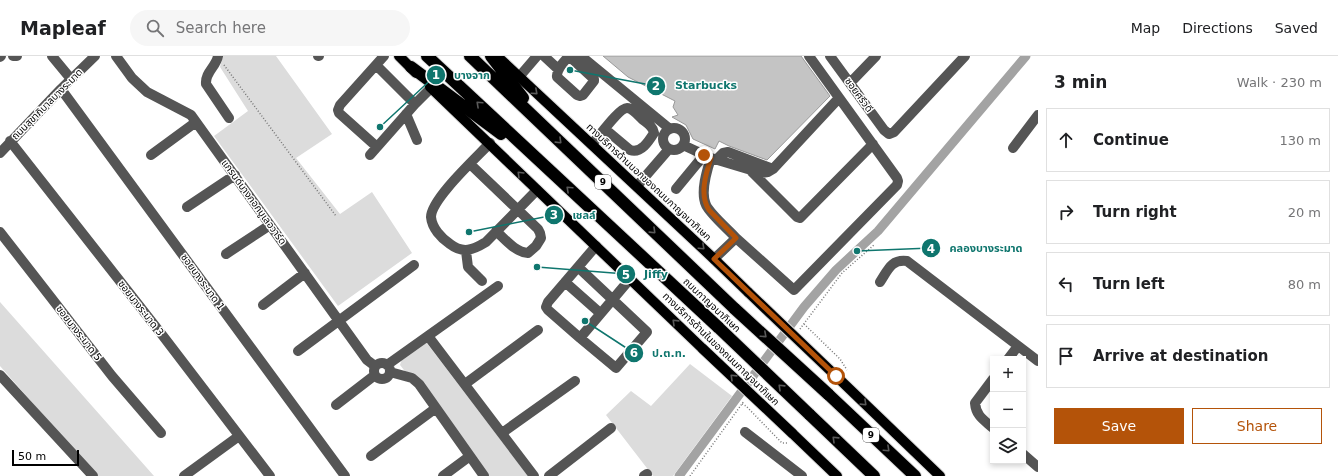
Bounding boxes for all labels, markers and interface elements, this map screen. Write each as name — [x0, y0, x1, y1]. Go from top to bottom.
search box — [130, 10, 410, 46]
text: Mapleaf — [20, 17, 106, 39]
icon: search — [144, 17, 166, 39]
text: Search here — [176, 19, 266, 37]
text: Map — [1131, 20, 1160, 36]
text: Directions — [1182, 20, 1253, 36]
text: Saved — [1275, 20, 1318, 36]
callout: บางจาก — [426, 64, 498, 87]
street label: ถนนสุขาภิบาลบางระมาด — [9, 66, 85, 142]
text: 1 — [432, 68, 440, 82]
text: บางจาก — [454, 69, 490, 82]
text: 3 min — [1054, 72, 1107, 92]
callout: Starbucks — [646, 74, 745, 97]
text: Walk · 230 m — [1237, 75, 1322, 90]
street label: ซอยศรีวดี — [843, 76, 875, 114]
text: 2 — [652, 79, 660, 93]
text: Starbucks — [675, 79, 738, 92]
one-way arrow — [531, 88, 538, 95]
one-way arrow — [476, 102, 484, 109]
street label: ทางบริการด้านนอกของถนนกาญจนาภิเษก — [584, 121, 714, 243]
icon: ahead — [1055, 129, 1077, 151]
text: Continue — [1093, 131, 1169, 149]
text: 130 m — [1279, 133, 1321, 148]
one-way arrow — [554, 136, 562, 144]
route end — [695, 146, 713, 164]
street label: แกรนด์บางกอกบูเลอวาร์ด — [219, 157, 289, 247]
one-way arrow — [518, 171, 525, 179]
road number: 9 — [595, 175, 611, 189]
one-way arrow — [566, 186, 574, 193]
icon: right — [1055, 201, 1077, 223]
callout: เชลล์ — [544, 203, 604, 226]
text: Turn right — [1093, 203, 1177, 221]
text: 20 m — [1288, 205, 1321, 220]
text: 3 — [550, 208, 558, 222]
text: เชลล์ — [572, 209, 596, 222]
one-way arrow — [648, 226, 656, 234]
callout: คลองบางระมาด — [921, 237, 1031, 260]
text: 4 — [927, 242, 935, 256]
text: คลองบางระมาด — [949, 242, 1023, 255]
one-way arrow — [698, 243, 705, 250]
street label: ซอยบางระมาด 1 — [179, 252, 227, 312]
callout: Jiffy — [616, 263, 676, 286]
text: 5 — [622, 268, 630, 282]
text: Jiffy — [643, 268, 668, 281]
icon: left — [1055, 273, 1077, 295]
text: Turn left — [1093, 275, 1165, 293]
street label: ถนนกาญจนาภิเษก — [681, 276, 743, 334]
text: 80 m — [1288, 277, 1321, 292]
street label: ซอยบางระมาด 3 — [116, 278, 166, 338]
street label: ทางบริการด้านในของถนนกาญจนาภิเษก — [661, 290, 781, 408]
street label: ซอยบางระมาด 5 — [54, 303, 104, 363]
one-way arrow — [672, 319, 680, 326]
one-way arrow — [759, 331, 767, 338]
callout: ป.ต.ท. — [624, 341, 694, 364]
icon: arrive — [1055, 345, 1077, 367]
text: 6 — [630, 346, 638, 360]
text: ป.ต.ท. — [652, 347, 686, 360]
text: Arrive at destination — [1093, 347, 1268, 365]
map controls — [990, 356, 1026, 464]
button: + — [990, 356, 1026, 392]
route start — [827, 367, 845, 385]
one-way arrow — [730, 374, 738, 382]
one-way arrow — [778, 384, 786, 392]
button: − — [990, 392, 1026, 428]
one-way arrow — [859, 398, 867, 406]
button: Save — [1054, 408, 1184, 444]
button: Share — [1192, 408, 1322, 444]
road number: 9 — [863, 428, 879, 442]
button: layers — [990, 428, 1026, 464]
one-way arrow — [832, 436, 840, 444]
one-way arrow — [882, 445, 890, 452]
scale bar — [12, 448, 79, 467]
text: 50 m — [18, 450, 46, 463]

